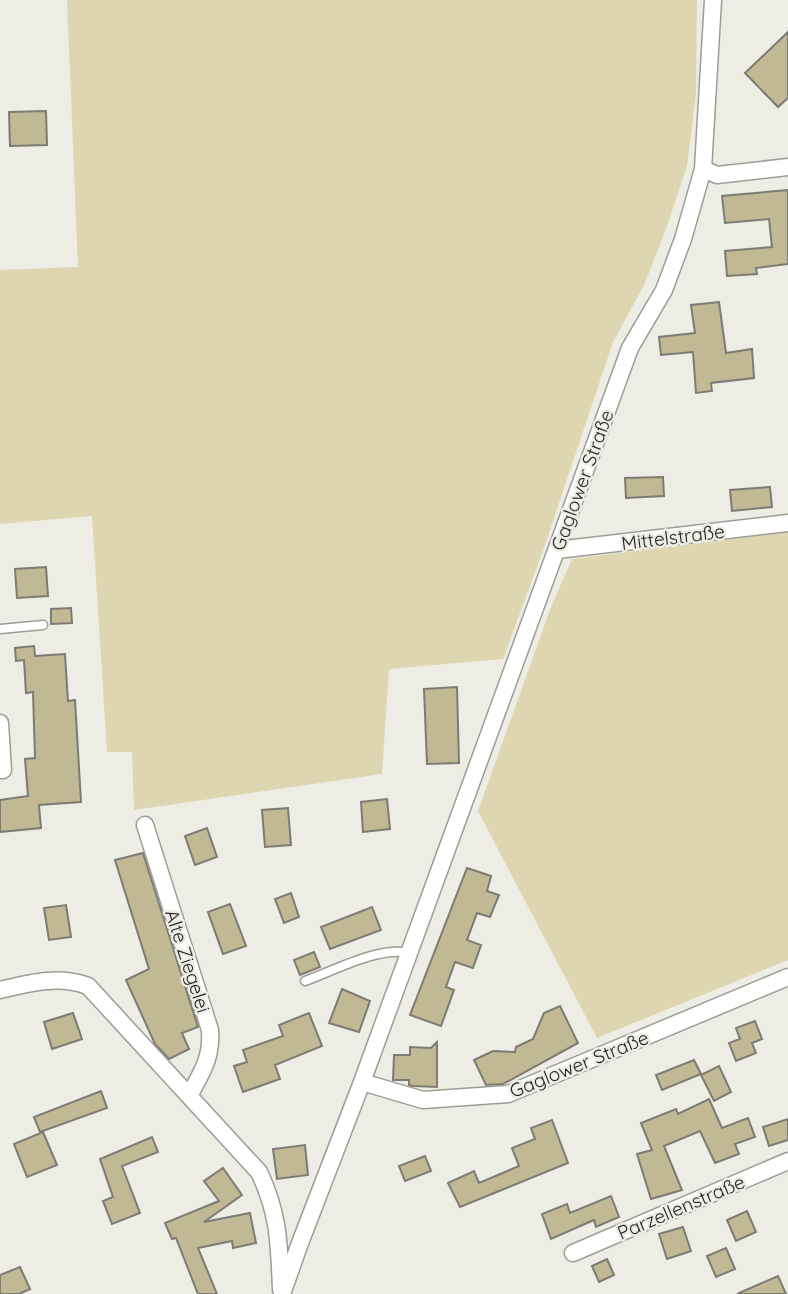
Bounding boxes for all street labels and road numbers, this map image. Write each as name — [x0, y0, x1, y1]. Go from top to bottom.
street label: Gaglower Straße — [545, 406, 619, 554]
street label: Mittelstraße — [620, 519, 726, 555]
street label: Alte Ziegelei — [160, 906, 216, 1016]
street label: Gaglower Straße — [506, 1025, 652, 1103]
street label: Parzellenstraße — [614, 1169, 748, 1245]

